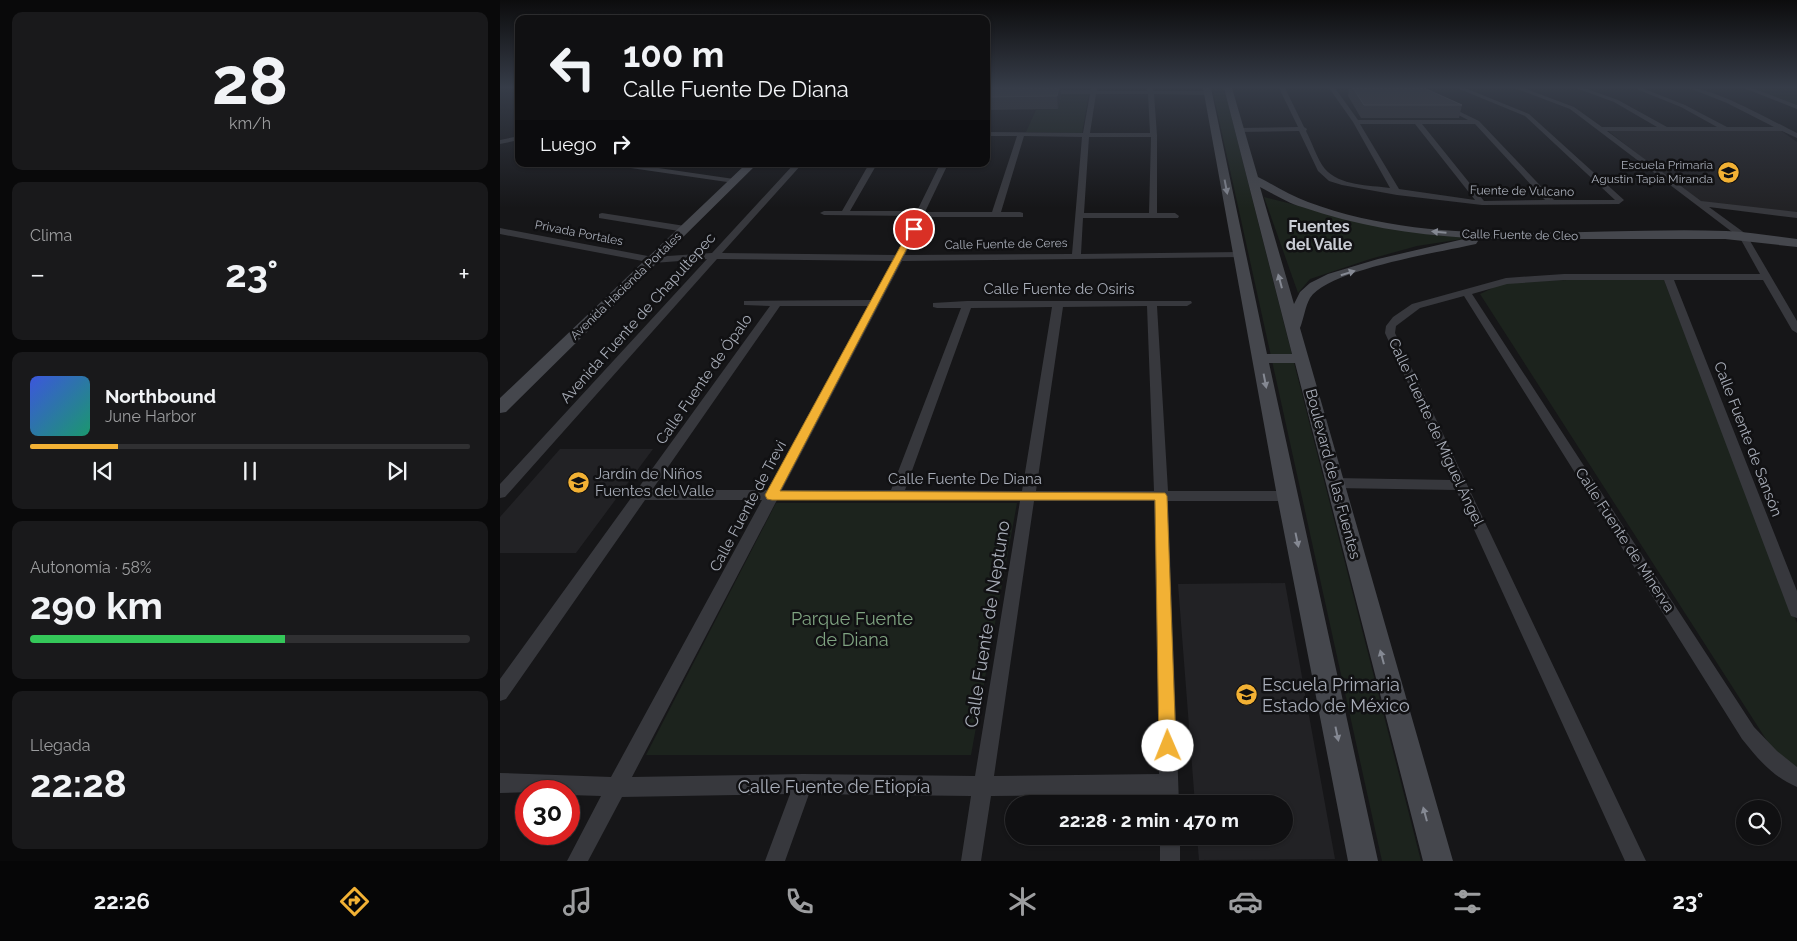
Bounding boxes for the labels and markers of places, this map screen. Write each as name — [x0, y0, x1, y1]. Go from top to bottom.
place label: Escuela Primaria Agustin Tapia Miranda — [1591, 158, 1713, 186]
school or university icon: Escuela Primaria Agustin Tapia Miranda — [1717, 160, 1741, 184]
pin — [893, 208, 935, 250]
place label: Jardín de Niños Fuentes del Valle — [595, 465, 714, 500]
school or university icon: Jardín de Niños Fuentes del Valle — [567, 471, 591, 495]
place label: Escuela Primaria Estado de México — [1262, 674, 1410, 716]
school or university icon: Escuela Primaria Estado de México — [1234, 682, 1258, 706]

